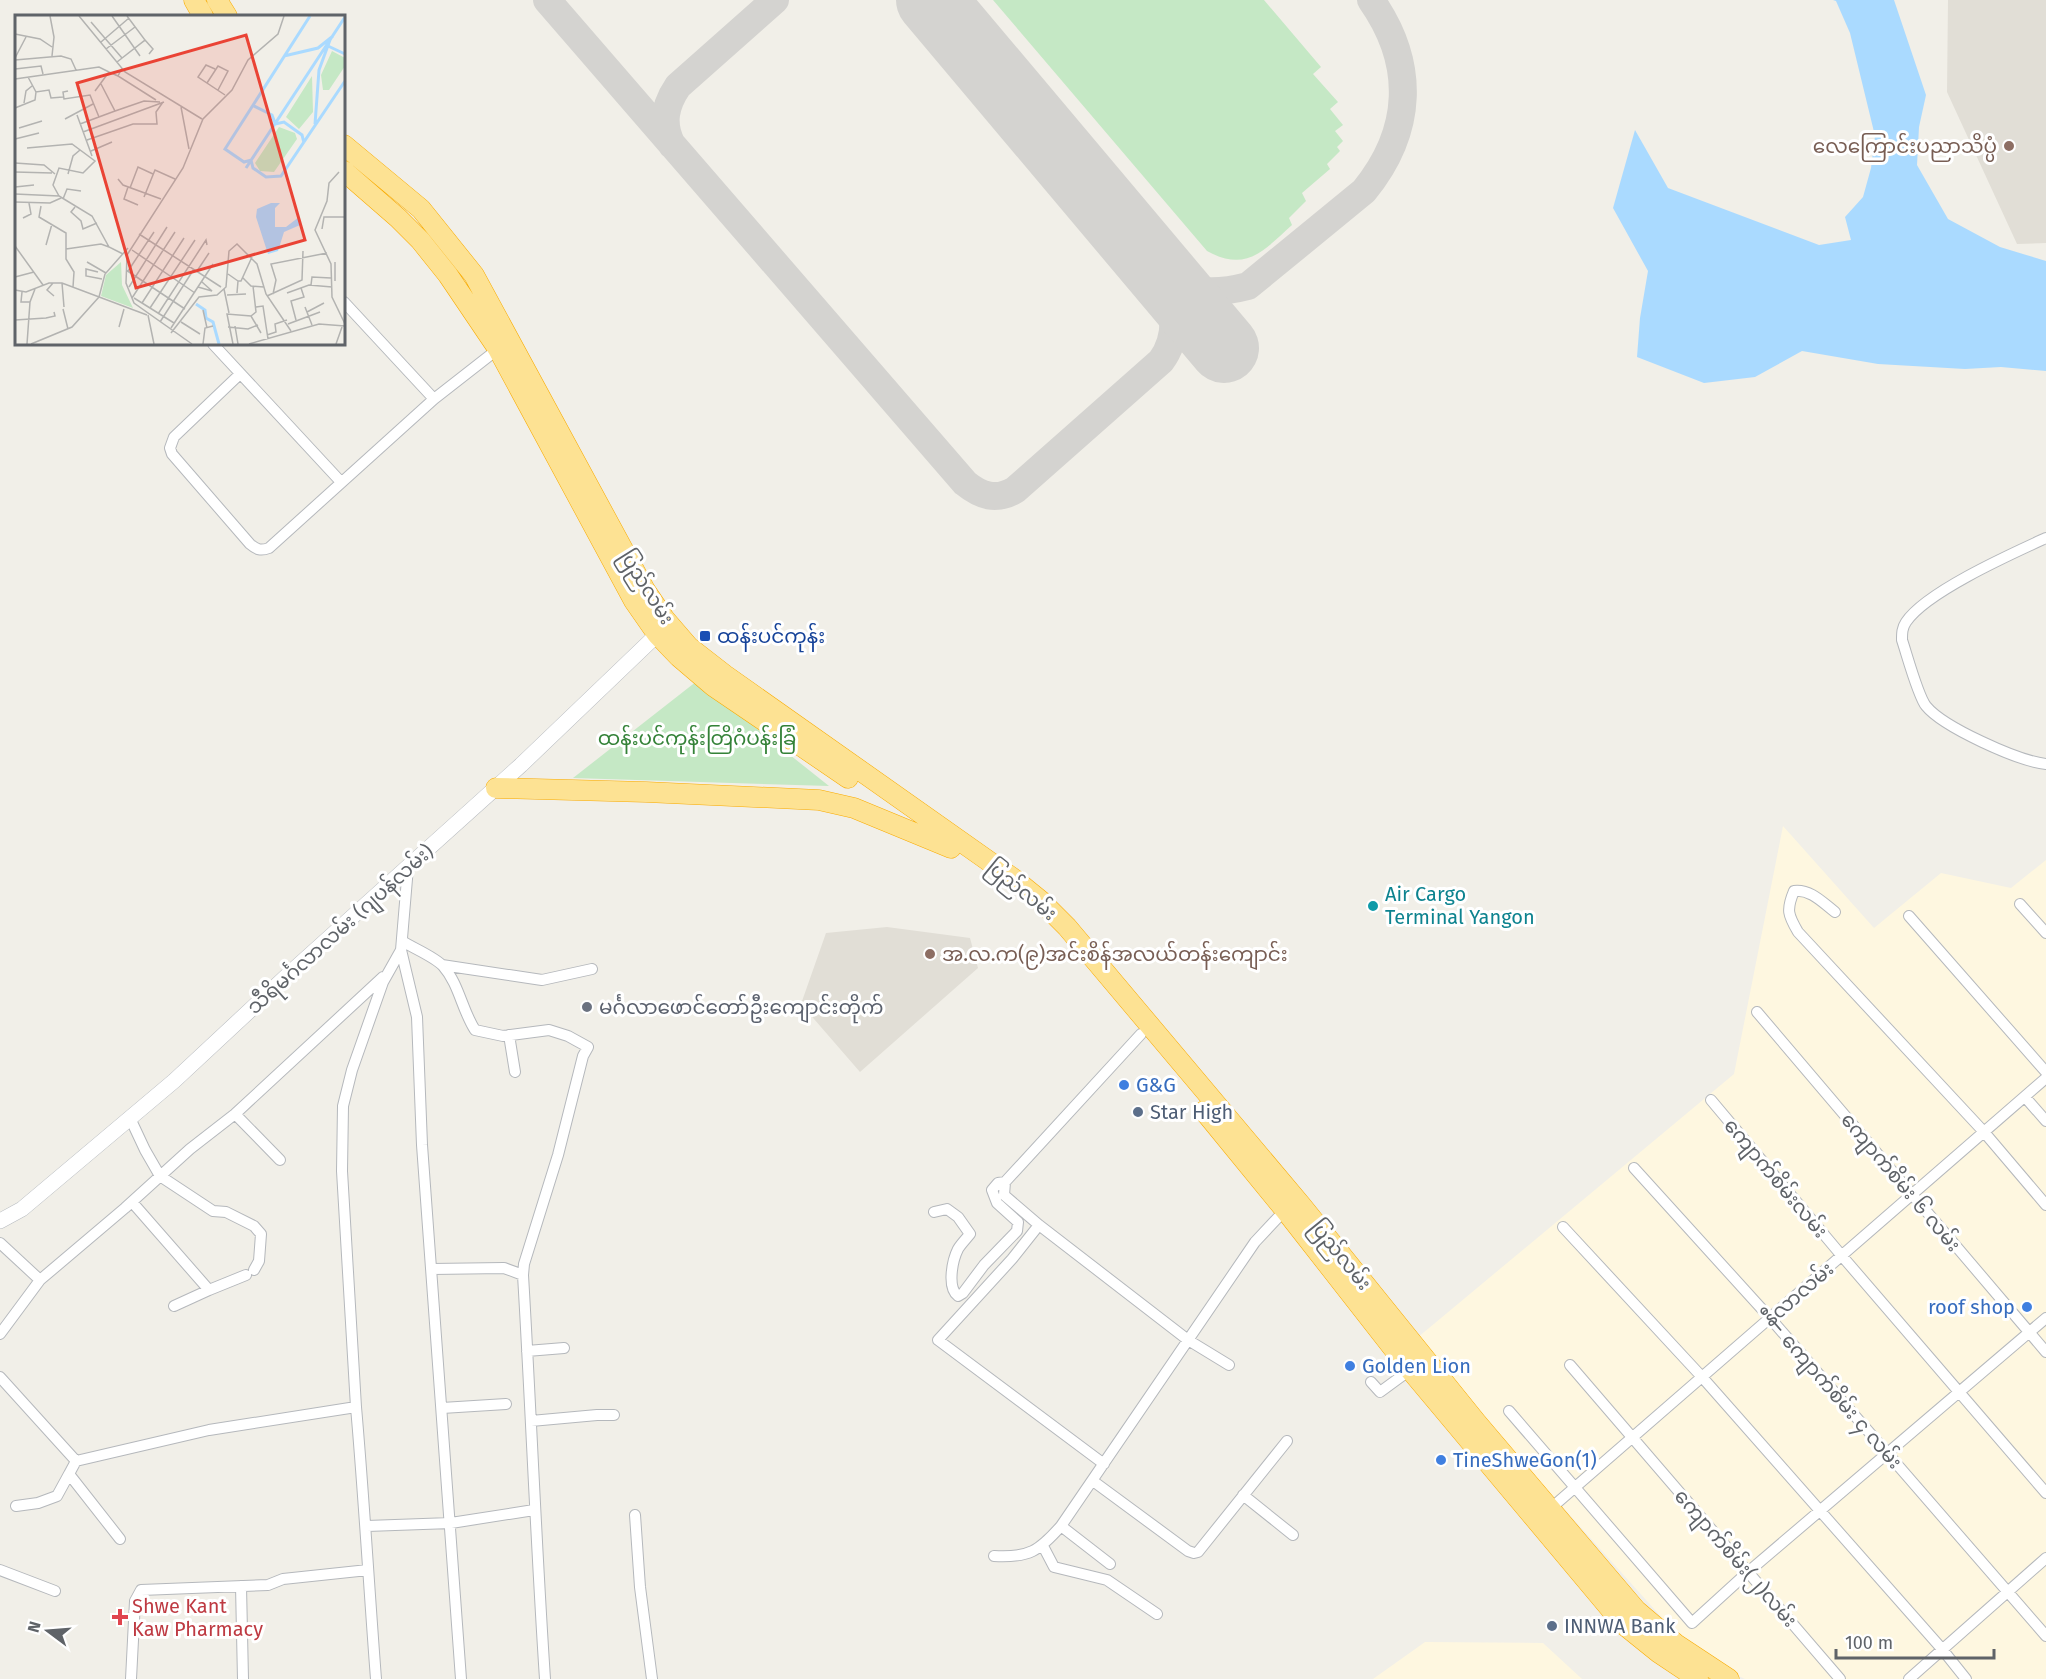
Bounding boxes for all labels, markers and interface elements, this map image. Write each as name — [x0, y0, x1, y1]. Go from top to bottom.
inset map — [15, 15, 345, 345]
place label: လေကြောင်းပညာသိပ္ပံ — [1813, 132, 1997, 162]
marker: လေကြောင်းပညာသိပ္ပံ — [2002, 139, 2016, 153]
street label: ပြည်လမ်း — [611, 544, 681, 631]
place label: ထန်းပင်ကုန်း — [717, 622, 825, 653]
marker: ထန်းပင်ကုန်း — [698, 629, 712, 643]
park label: ထန်းပင်ကုန်းတြိဂံပန်းခြံ — [598, 724, 796, 755]
street label: သီရိမင်္ဂလာလမ်း (ဂျပန်လမ်း) — [241, 837, 441, 1022]
street label: ပြည်လမ်း — [980, 853, 1063, 929]
place label: Air Cargo Terminal Yangon — [1385, 882, 1535, 929]
marker: Air Cargo Terminal Yangon — [1366, 899, 1380, 913]
place label: အ.လ.က(၉)အင်းစိန်အလယ်တန်းကျောင်း — [942, 940, 1288, 970]
marker: အ.လ.က(၉)အင်းစိန်အလယ်တန်းကျောင်း — [923, 947, 937, 961]
place label: မင်္ဂလာဖောင်တော်ဦးကျောင်းတိုက် — [599, 993, 884, 1024]
marker: မင်္ဂလာဖောင်တော်ဦးကျောင်းတိုက် — [580, 1000, 594, 1014]
place label: G&G — [1136, 1073, 1176, 1097]
marker: G&G — [1117, 1078, 1131, 1092]
place label: Star High — [1150, 1100, 1233, 1124]
marker: Star High — [1131, 1105, 1145, 1119]
street label: ကျောက်စိမ်း ၆ လမ်း — [1833, 1107, 1967, 1259]
street label: ကျောက်စိမ်းလမ်း — [1716, 1112, 1834, 1245]
street label: ပြည်လမ်း — [1302, 1214, 1378, 1297]
street label: နီလာလမ်း — [1756, 1255, 1841, 1334]
place label: roof shop — [1928, 1295, 2015, 1319]
marker: roof shop — [2020, 1300, 2034, 1314]
street label: ကျောက်စိမ်း ၄ လမ်း — [1774, 1327, 1909, 1476]
place label: Golden Lion — [1362, 1354, 1471, 1378]
marker: Golden Lion — [1343, 1359, 1357, 1373]
place label: TineShweGon(1) — [1453, 1448, 1597, 1472]
marker: TineShweGon(1) — [1434, 1453, 1448, 1467]
street label: ကျောက်စိမ်း(၂)လမ်း — [1667, 1483, 1804, 1634]
place label: Shwe Kant Kaw Pharmacy — [132, 1594, 263, 1641]
north arrow — [18, 1601, 78, 1661]
marker: Shwe Kant Kaw Pharmacy — [113, 1610, 127, 1624]
place label: INNWA Bank — [1564, 1614, 1676, 1638]
text: N — [23, 1619, 45, 1635]
marker: INNWA Bank — [1545, 1619, 1559, 1633]
scale bar — [1836, 1622, 1994, 1660]
text: 100 m — [1845, 1632, 1893, 1654]

